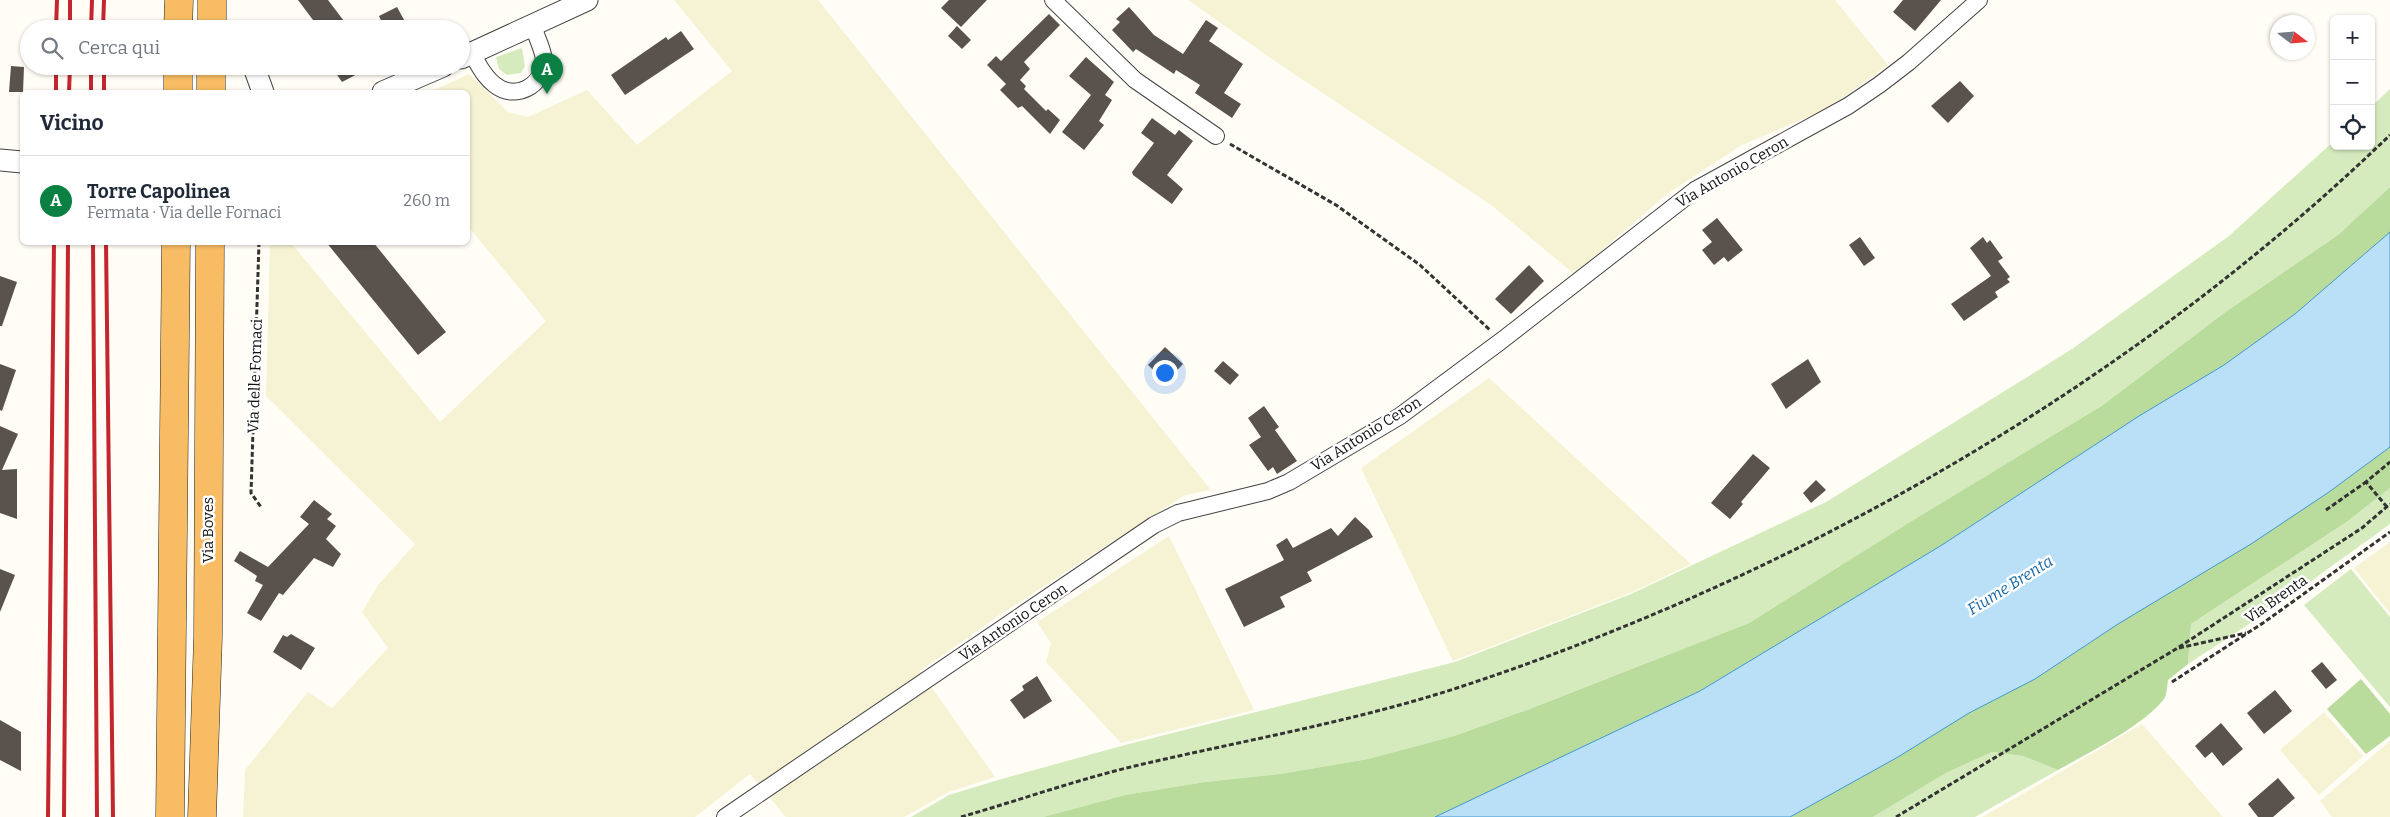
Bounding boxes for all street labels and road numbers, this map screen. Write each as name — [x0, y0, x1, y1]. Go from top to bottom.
street label: Via Antonio Ceron — [1673, 132, 1792, 211]
street label: Via delle Fornaci — [244, 318, 266, 434]
street label: Via Antonio Ceron — [1308, 393, 1425, 475]
street label: Via Boves — [199, 497, 217, 563]
street label: Via Brenta — [2241, 571, 2311, 627]
street label: Via Antonio Ceron — [956, 579, 1071, 665]

